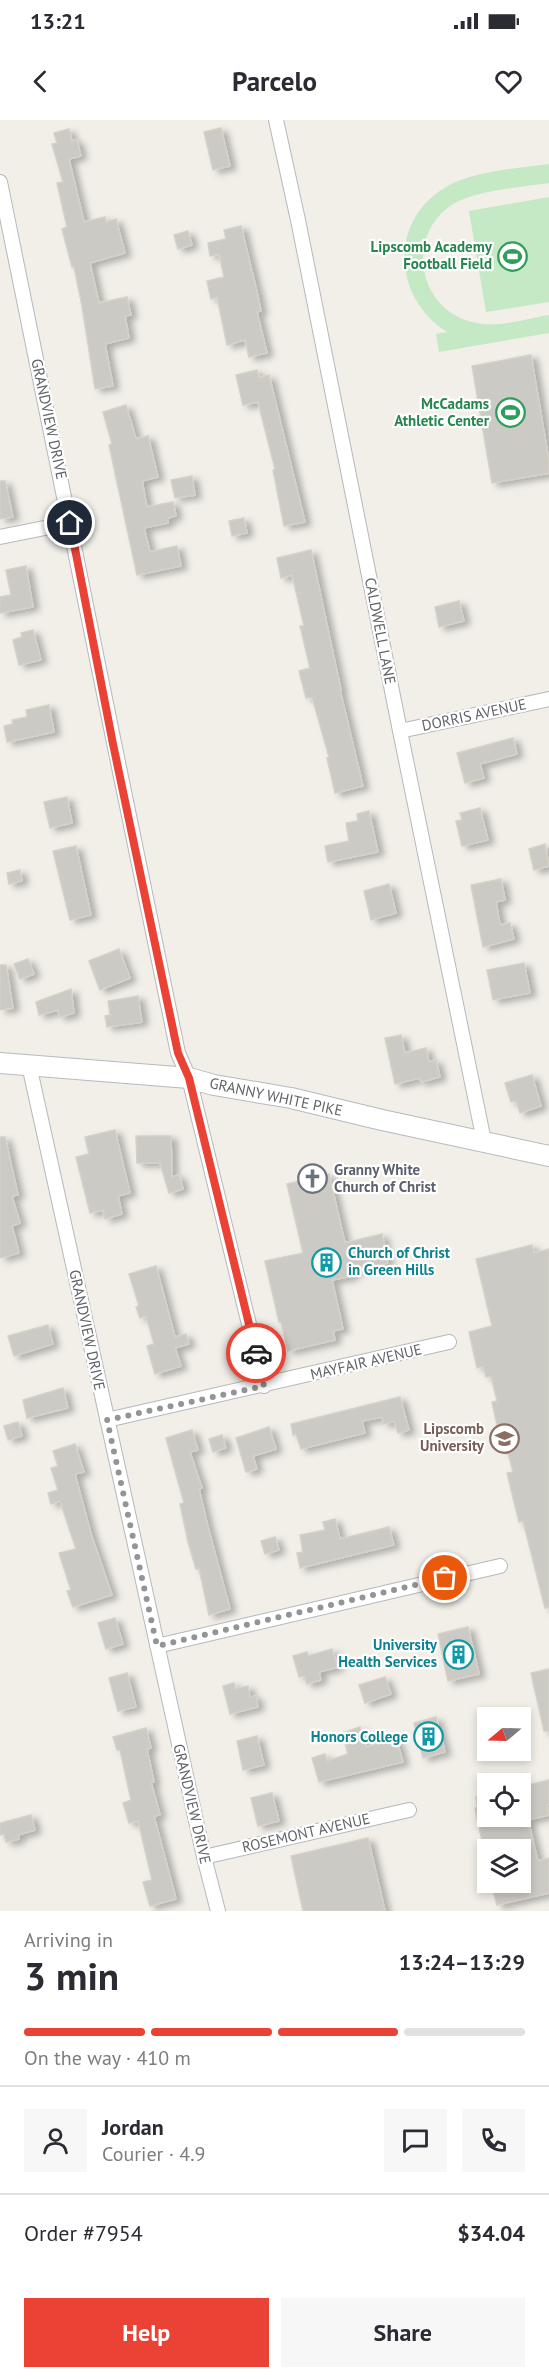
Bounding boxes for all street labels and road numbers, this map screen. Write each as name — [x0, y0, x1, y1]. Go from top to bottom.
street label: GRANDVIEW DRIVE — [27, 357, 72, 481]
street label: CALDWELL LANE — [361, 576, 400, 686]
street label: DORRIS AVENUE — [420, 694, 528, 735]
street label: GRANNY WHITE PIKE — [208, 1073, 344, 1120]
street label: GRANDVIEW DRIVE — [65, 1268, 110, 1392]
street label: MAYFAIR AVENUE — [308, 1339, 424, 1384]
street label: GRANDVIEW DRIVE — [169, 1742, 216, 1866]
street label: ROSEMONT AVENUE — [240, 1809, 372, 1856]

